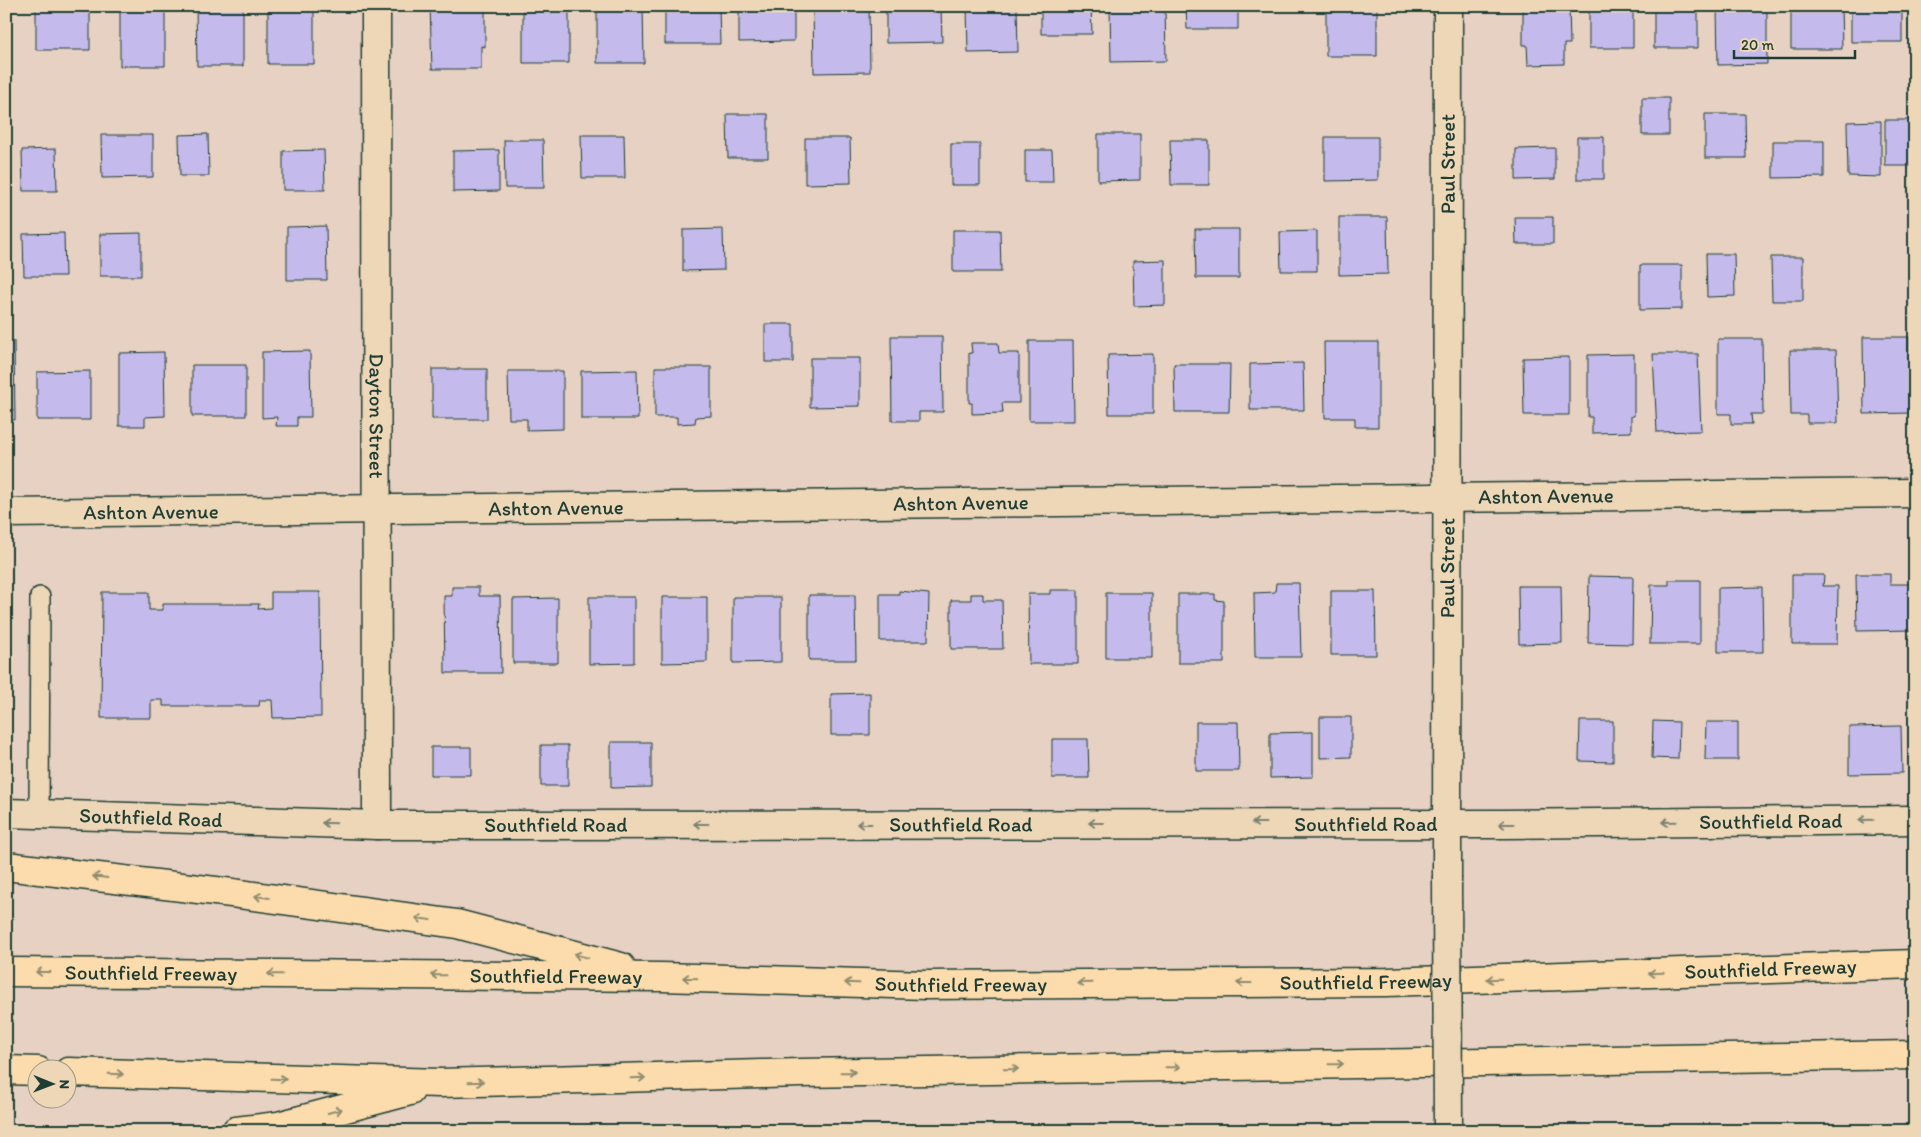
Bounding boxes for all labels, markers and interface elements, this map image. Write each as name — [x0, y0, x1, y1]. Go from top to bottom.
scale bar — [1734, 28, 1855, 60]
text: 20 m — [1741, 36, 1775, 54]
street label: Paul Street — [1435, 114, 1460, 214]
street label: Dayton Street — [364, 353, 390, 479]
street label: Ashton Avenue — [1478, 482, 1614, 509]
street label: Ashton Avenue — [893, 489, 1029, 516]
street label: Ashton Avenue — [488, 494, 624, 521]
street label: Ashton Avenue — [83, 498, 219, 524]
street label: Paul Street — [1434, 518, 1459, 618]
street label: Southfield Road — [79, 802, 223, 832]
street label: Southfield Road — [1699, 808, 1843, 834]
street label: Southfield Road — [889, 811, 1032, 837]
street label: Southfield Road — [1294, 811, 1437, 836]
street label: Southfield Road — [484, 812, 627, 837]
one-way arrow — [1858, 816, 1874, 825]
one-way arrow — [321, 818, 337, 828]
one-way arrow — [1089, 818, 1105, 828]
one-way arrow — [1251, 818, 1268, 828]
one-way arrow — [1661, 818, 1677, 827]
one-way arrow — [694, 819, 710, 829]
one-way arrow — [856, 819, 872, 829]
one-way arrow — [1498, 819, 1514, 829]
one-way arrow — [93, 872, 109, 882]
one-way arrow — [254, 891, 270, 901]
one-way arrow — [415, 914, 431, 924]
one-way arrow — [573, 951, 589, 960]
street label: Southfield Freeway — [1684, 953, 1857, 984]
street label: Southfield Freeway — [65, 959, 237, 986]
street label: Southfield Freeway — [470, 963, 642, 989]
one-way arrow — [35, 967, 52, 977]
street label: Southfield Freeway — [1280, 967, 1452, 995]
one-way arrow — [1648, 968, 1664, 978]
one-way arrow — [268, 969, 284, 978]
one-way arrow — [430, 970, 446, 980]
street label: Southfield Freeway — [874, 970, 1047, 997]
one-way arrow — [682, 973, 698, 983]
one-way arrow — [1486, 974, 1502, 983]
one-way arrow — [845, 978, 861, 988]
one-way arrow — [1236, 978, 1252, 988]
one-way arrow — [1077, 979, 1093, 988]
north arrow — [28, 1060, 78, 1110]
one-way arrow — [1327, 1060, 1343, 1069]
one-way arrow — [1164, 1062, 1181, 1072]
one-way arrow — [1002, 1065, 1018, 1074]
one-way arrow — [840, 1067, 856, 1077]
one-way arrow — [108, 1069, 124, 1078]
one-way arrow — [630, 1073, 646, 1082]
one-way arrow — [270, 1074, 286, 1083]
one-way arrow — [468, 1078, 484, 1087]
text: N — [56, 1079, 73, 1089]
one-way arrow — [327, 1106, 343, 1115]

